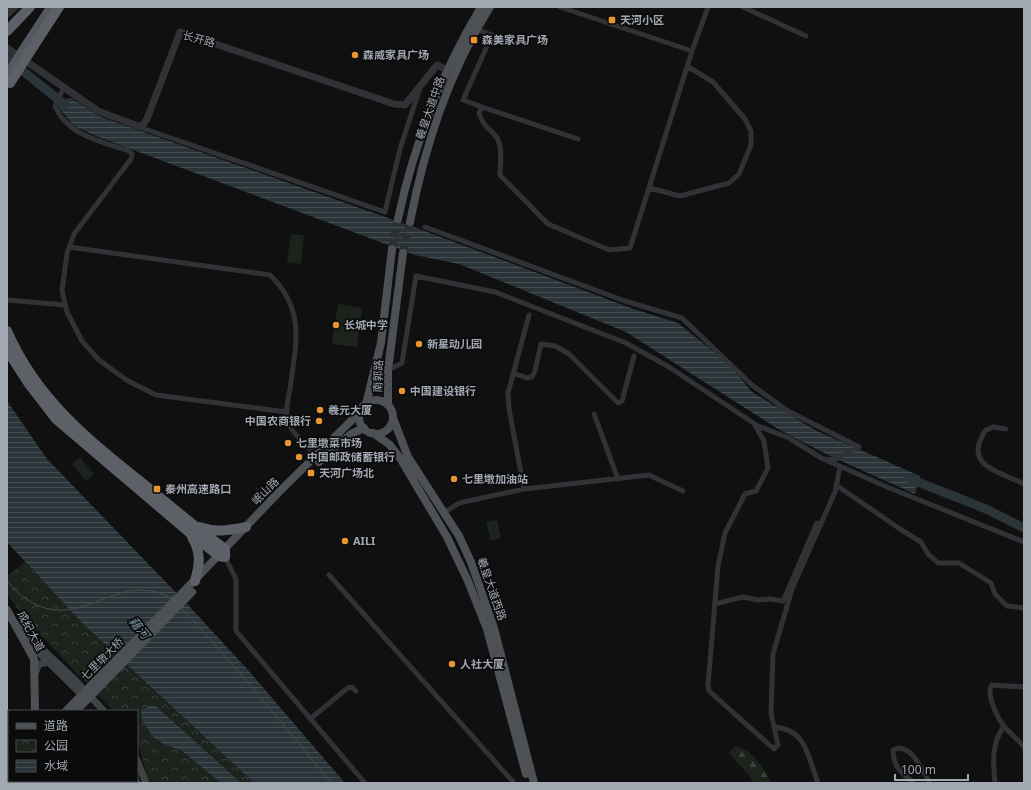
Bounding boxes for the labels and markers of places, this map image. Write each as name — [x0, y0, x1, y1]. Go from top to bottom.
place label: 天河小区 — [620, 12, 664, 27]
marker: 天河小区 — [607, 15, 617, 25]
place label: 森美家具广场 — [482, 32, 548, 47]
marker: 森美家具广场 — [469, 35, 479, 45]
place label: 森威家具广场 — [363, 47, 429, 62]
marker: 森威家具广场 — [350, 50, 360, 60]
place label: 长城中学 — [344, 317, 388, 332]
marker: 长城中学 — [331, 320, 341, 330]
place label: 新星动儿园 — [427, 336, 482, 351]
marker: 新星动儿园 — [414, 339, 424, 349]
place label: 中国建设银行 — [410, 383, 476, 398]
marker: 中国建设银行 — [397, 386, 407, 396]
place label: 羲元大厦 — [328, 402, 372, 417]
marker: 羲元大厦 — [315, 405, 325, 415]
place label: 中国农商银行 — [245, 413, 311, 428]
marker: 中国农商银行 — [314, 416, 324, 426]
place label: 七里墩菜市场 — [296, 435, 362, 450]
marker: 七里墩菜市场 — [283, 438, 293, 448]
place label: 中国邮政储蓄银行 — [307, 449, 395, 464]
marker: 中国邮政储蓄银行 — [294, 452, 304, 462]
place label: 天河广场北 — [319, 465, 374, 480]
marker: 天河广场北 — [306, 468, 316, 478]
place label: 七里墩加油站 — [462, 471, 528, 486]
marker: 七里墩加油站 — [449, 474, 459, 484]
place label: 秦州高速路口 — [165, 481, 231, 496]
marker: 秦州高速路口 — [152, 484, 162, 494]
place label: AILI — [353, 533, 375, 548]
marker: AILI — [340, 536, 350, 546]
place label: 人社大厦 — [460, 656, 504, 671]
marker: 人社大厦 — [447, 659, 457, 669]

